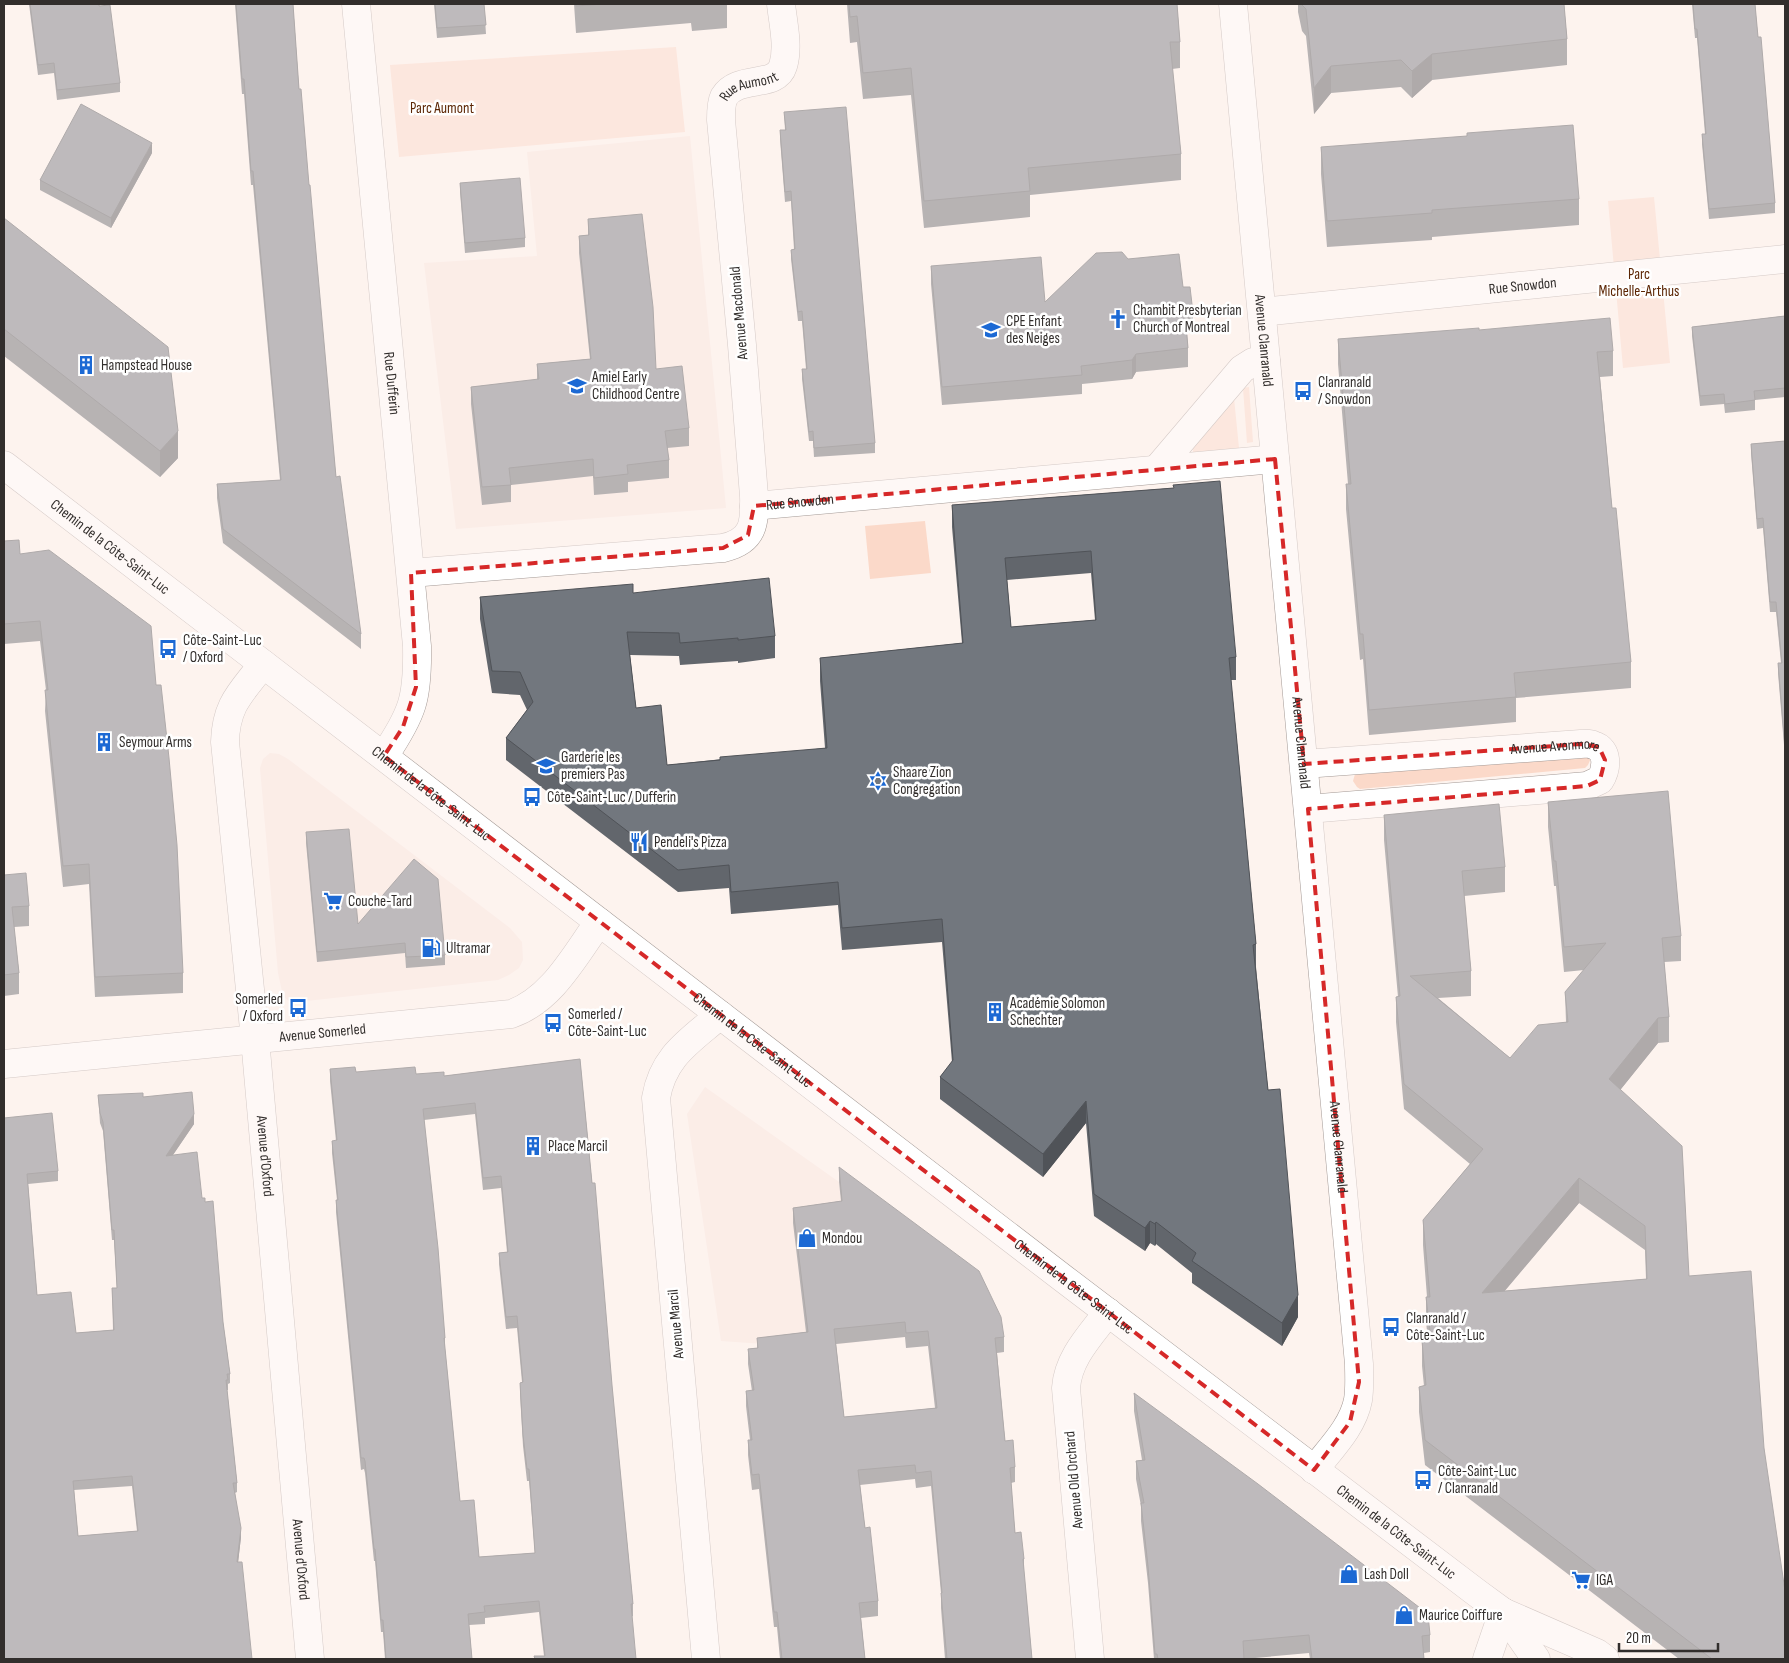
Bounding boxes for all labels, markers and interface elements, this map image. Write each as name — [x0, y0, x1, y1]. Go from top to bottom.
street label: Rue Aumont — [715, 67, 782, 104]
park label: Parc Aumont — [410, 99, 474, 118]
park label: Parc Michelle-Arthus — [1599, 265, 1679, 301]
street label: Avenue Macdonald — [725, 266, 753, 361]
street label: Rue Snowdon — [1488, 273, 1557, 298]
street label: Avenue Clanranald — [1250, 293, 1278, 387]
place label: Chambit Presbyterian Church of Montreal — [1133, 301, 1242, 337]
church icon: Chambit Presbyterian Church of Montreal — [1107, 308, 1129, 330]
place label: CPE Enfant des Neiges — [1006, 312, 1062, 348]
school or university icon: CPE Enfant des Neiges — [980, 319, 1002, 341]
street label: Rue Dufferin — [380, 351, 404, 416]
building icon: Hampstead House — [75, 354, 97, 376]
place label: Hampstead House — [101, 356, 192, 375]
place label: Amiel Early Childhood Centre — [591, 368, 679, 404]
place label: Clanranald / Snowdon — [1318, 373, 1371, 409]
school or university icon: Amiel Early Childhood Centre — [566, 375, 588, 397]
bus stop icon: Clanranald / Snowdon — [1292, 380, 1314, 402]
street label: Rue Snowdon — [765, 489, 834, 514]
street label: Chemin de la Côte-Saint-Luc — [47, 495, 174, 598]
place label: Côte-Saint-Luc / Oxford — [183, 631, 262, 667]
bus stop icon: Côte-Saint-Luc / Oxford — [157, 638, 179, 660]
street label: Avenue Clanranald — [1288, 695, 1315, 790]
building icon: Seymour Arms — [93, 731, 115, 753]
place label: Seymour Arms — [119, 733, 192, 752]
street label: Avenue Avonmore — [1509, 734, 1604, 759]
street label: Chemin de la Côte-Saint-Luc — [368, 741, 495, 845]
place label: Garderie les premiers Pas — [561, 748, 625, 784]
school or university icon: Garderie les premiers Pas — [535, 755, 557, 777]
place label: Shaare Zion Congregation — [893, 763, 960, 799]
synagogue icon: Shaare Zion Congregation — [867, 770, 889, 792]
bus stop icon: Côte-Saint-Luc / Dufferin — [521, 786, 543, 808]
place label: Côte-Saint-Luc / Dufferin — [547, 788, 676, 807]
restaurant icon: Pendeli's Pizza — [628, 831, 650, 853]
place label: Pendeli's Pizza — [654, 833, 727, 852]
supermarket icon: Couche-Tard — [322, 890, 344, 912]
place label: Couche-Tard — [348, 892, 412, 911]
fuel station icon: Ultramar — [420, 937, 442, 959]
place label: Ultramar — [446, 939, 491, 958]
street label: Chemin de la Côte-Saint-Luc — [689, 988, 816, 1092]
place label: Somerled / Oxford — [235, 990, 283, 1026]
place label: Académie Solomon Schechter — [1009, 994, 1105, 1030]
bus stop icon: Somerled / Oxford — [287, 997, 309, 1019]
building icon: Académie Solomon Schechter — [984, 1001, 1006, 1023]
place label: Somerled / Côte-Saint-Luc — [568, 1005, 647, 1041]
bus stop icon: Somerled / Côte-Saint-Luc — [542, 1012, 564, 1034]
street label: Avenue Somerled — [277, 1019, 367, 1046]
street label: Avenue Clanranald — [1325, 1099, 1353, 1194]
street label: Avenue d'Oxford — [252, 1114, 278, 1197]
building icon: Place Marcil — [522, 1135, 544, 1157]
place label: Place Marcil — [548, 1137, 608, 1156]
shop icon: Mondou — [796, 1227, 818, 1249]
place label: Mondou — [822, 1229, 862, 1248]
street label: Chemin de la Côte-Saint-Luc — [1010, 1235, 1138, 1338]
street label: Avenue Marcil — [664, 1289, 689, 1360]
place label: Clanranald / Côte-Saint-Luc — [1406, 1309, 1485, 1345]
bus stop icon: Clanranald / Côte-Saint-Luc — [1380, 1316, 1402, 1338]
street label: Avenue Old Orchard — [1060, 1430, 1088, 1531]
place label: Côte-Saint-Luc / Clanranald — [1438, 1462, 1517, 1498]
bus stop icon: Côte-Saint-Luc / Clanranald — [1412, 1469, 1434, 1491]
street label: Chemin de la Côte-Saint-Luc — [1333, 1480, 1460, 1583]
street label: Avenue d'Oxford — [288, 1517, 314, 1601]
shop icon: Lash Doll — [1338, 1563, 1360, 1585]
place label: Lash Doll — [1364, 1565, 1409, 1584]
supermarket icon: IGA — [1570, 1569, 1592, 1591]
place label: IGA — [1596, 1571, 1614, 1590]
shop icon: Maurice Coiffure — [1393, 1604, 1415, 1626]
place label: Maurice Coiffure — [1419, 1606, 1503, 1625]
scale bar — [1619, 1620, 1718, 1652]
text: 20 m — [1626, 1629, 1651, 1648]

